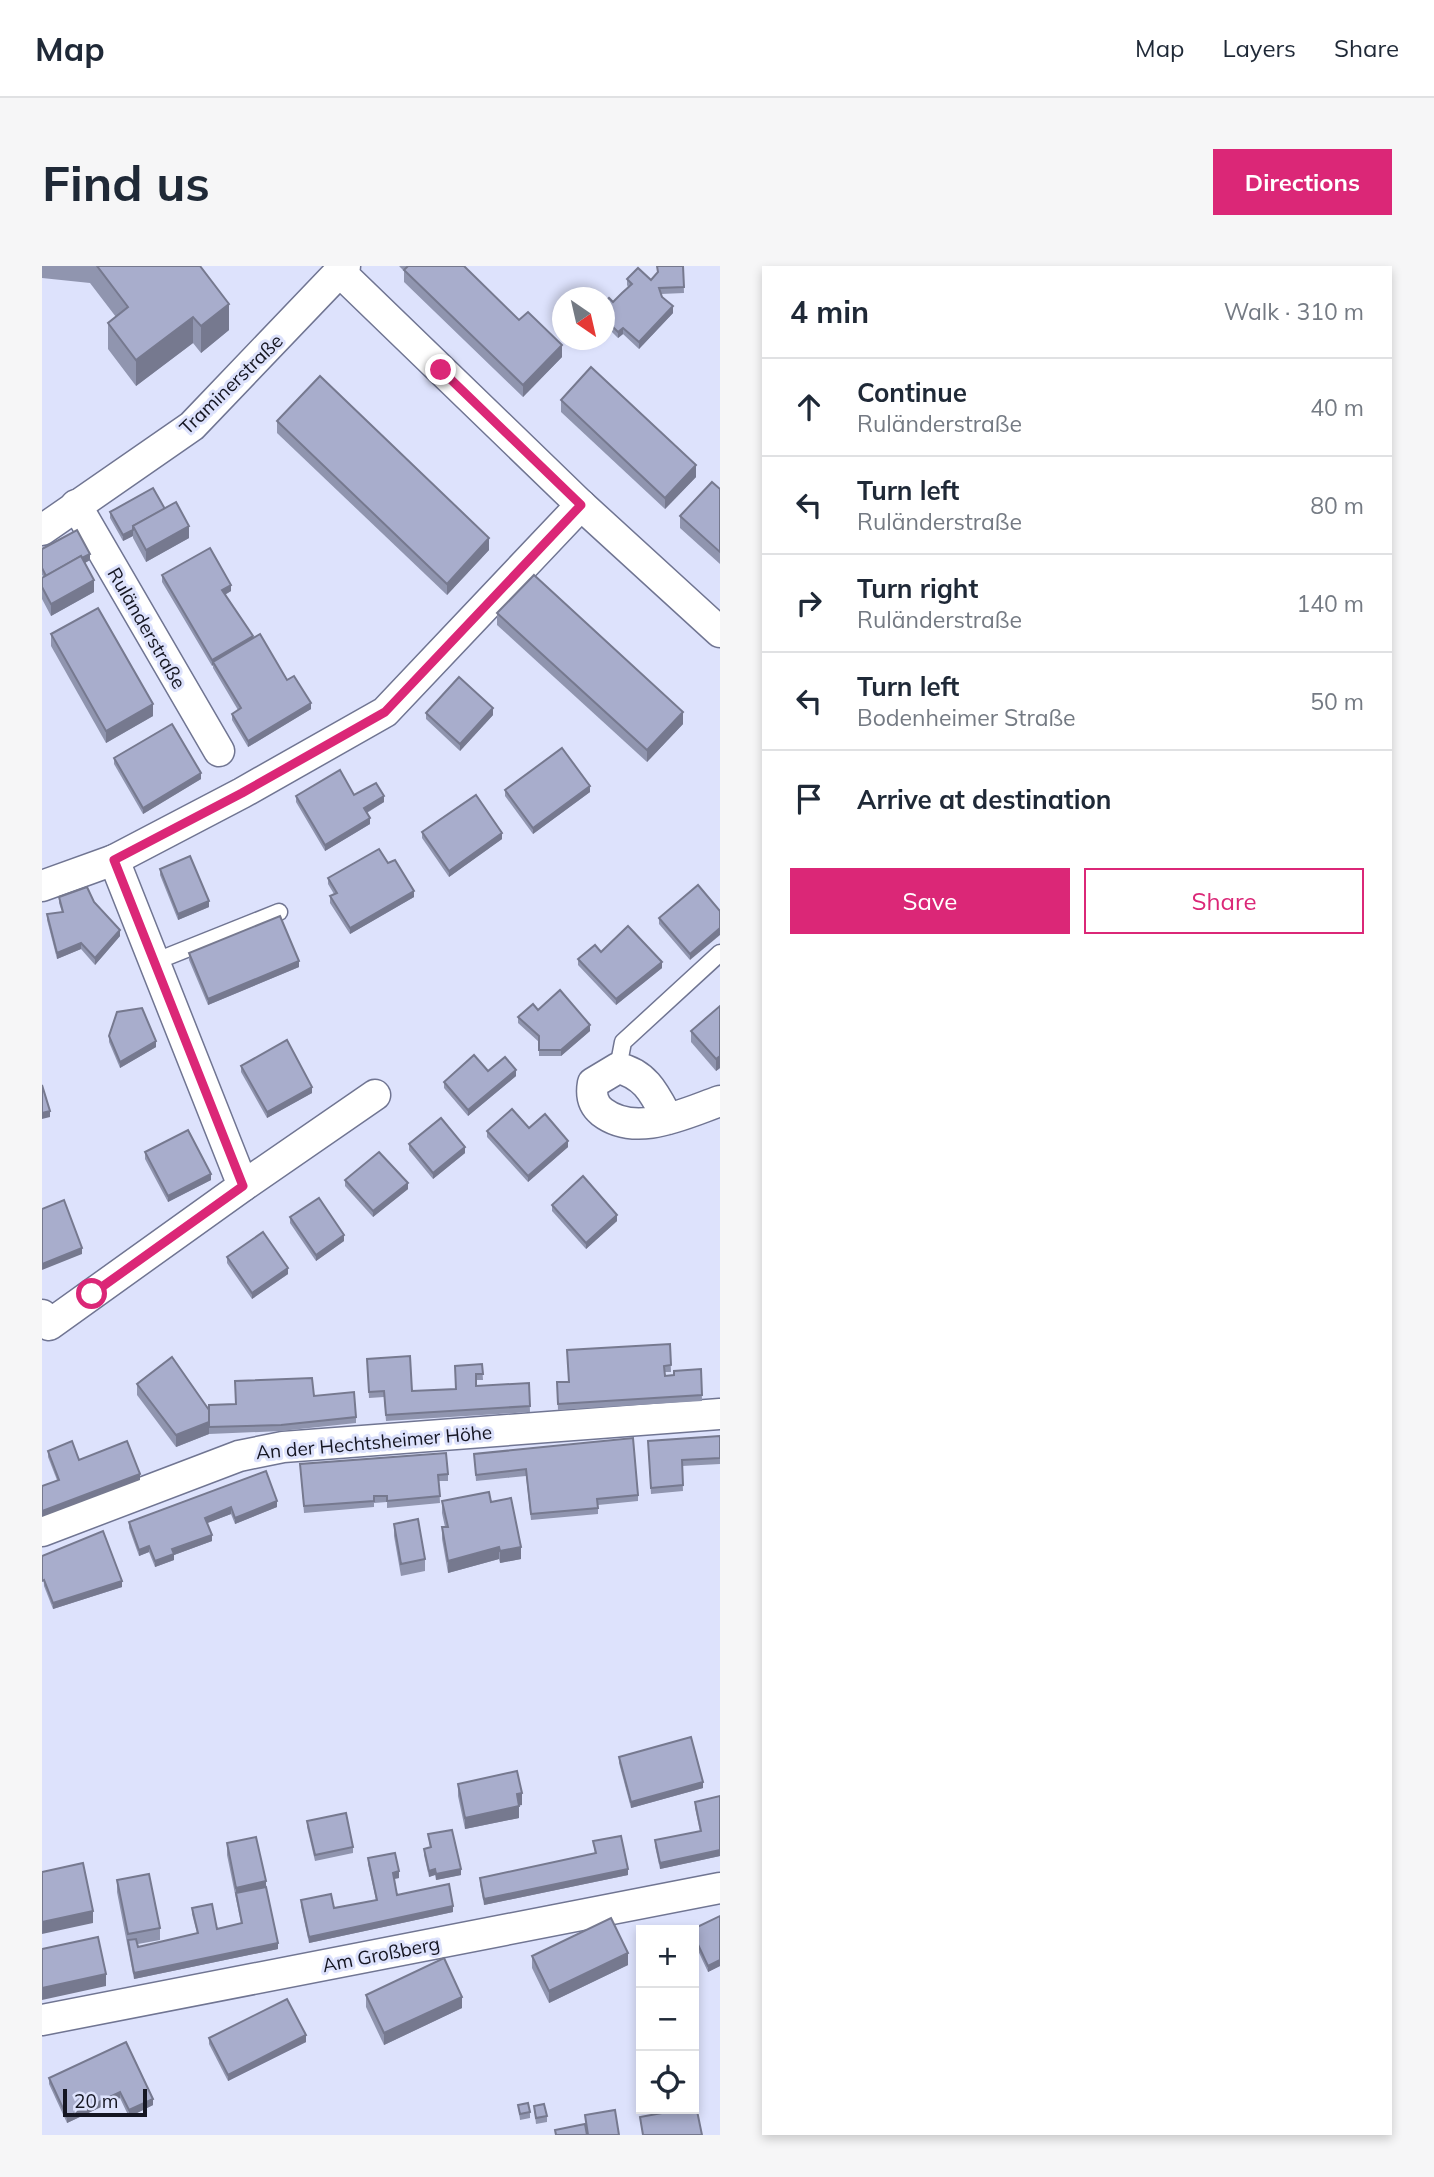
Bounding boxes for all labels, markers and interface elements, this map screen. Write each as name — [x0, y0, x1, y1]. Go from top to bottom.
text: Map — [35, 28, 105, 69]
text: Map — [1135, 33, 1184, 63]
text: Layers — [1222, 33, 1296, 63]
text: Share — [1334, 33, 1399, 63]
button: Directions — [1213, 149, 1392, 215]
text: Find us — [42, 152, 210, 213]
north arrow — [552, 287, 615, 350]
text: 4 min — [790, 293, 869, 331]
text: Walk · 310 m — [1224, 297, 1364, 326]
street label: Traminerstraße — [174, 329, 288, 439]
route end — [425, 354, 456, 385]
text: Continue — [857, 376, 967, 409]
icon: ahead — [790, 388, 828, 426]
text: 40 m — [1310, 393, 1364, 422]
text: Ruländerstraße — [857, 409, 1022, 438]
text: Turn left — [857, 474, 959, 507]
icon: left — [790, 486, 828, 524]
text: 80 m — [1310, 491, 1364, 520]
text: Ruländerstraße — [857, 507, 1022, 536]
street label: Ruländerstraße — [103, 563, 191, 693]
text: Turn right — [857, 572, 978, 605]
icon: right — [790, 584, 828, 622]
text: 140 m — [1296, 589, 1364, 618]
text: Ruländerstraße — [857, 605, 1022, 634]
text: Turn left — [857, 670, 959, 703]
icon: left — [790, 682, 828, 720]
text: 50 m — [1310, 687, 1364, 716]
text: Bodenheimer Straße — [857, 703, 1076, 732]
icon: arrive — [790, 780, 828, 818]
text: Arrive at destination — [857, 783, 1112, 816]
button: Save — [790, 868, 1070, 934]
button: Share — [1084, 868, 1364, 934]
route start — [76, 1278, 107, 1309]
street label: An der Hechtsheimer Höhe — [255, 1420, 493, 1464]
map controls — [636, 1925, 699, 2114]
button: + — [636, 1925, 699, 1988]
street label: Am Großberg — [320, 1931, 442, 1977]
button: − — [636, 1988, 699, 2051]
button: locate — [636, 2051, 699, 2114]
scale bar — [63, 2086, 147, 2118]
text: 20 m — [74, 2089, 118, 2113]

